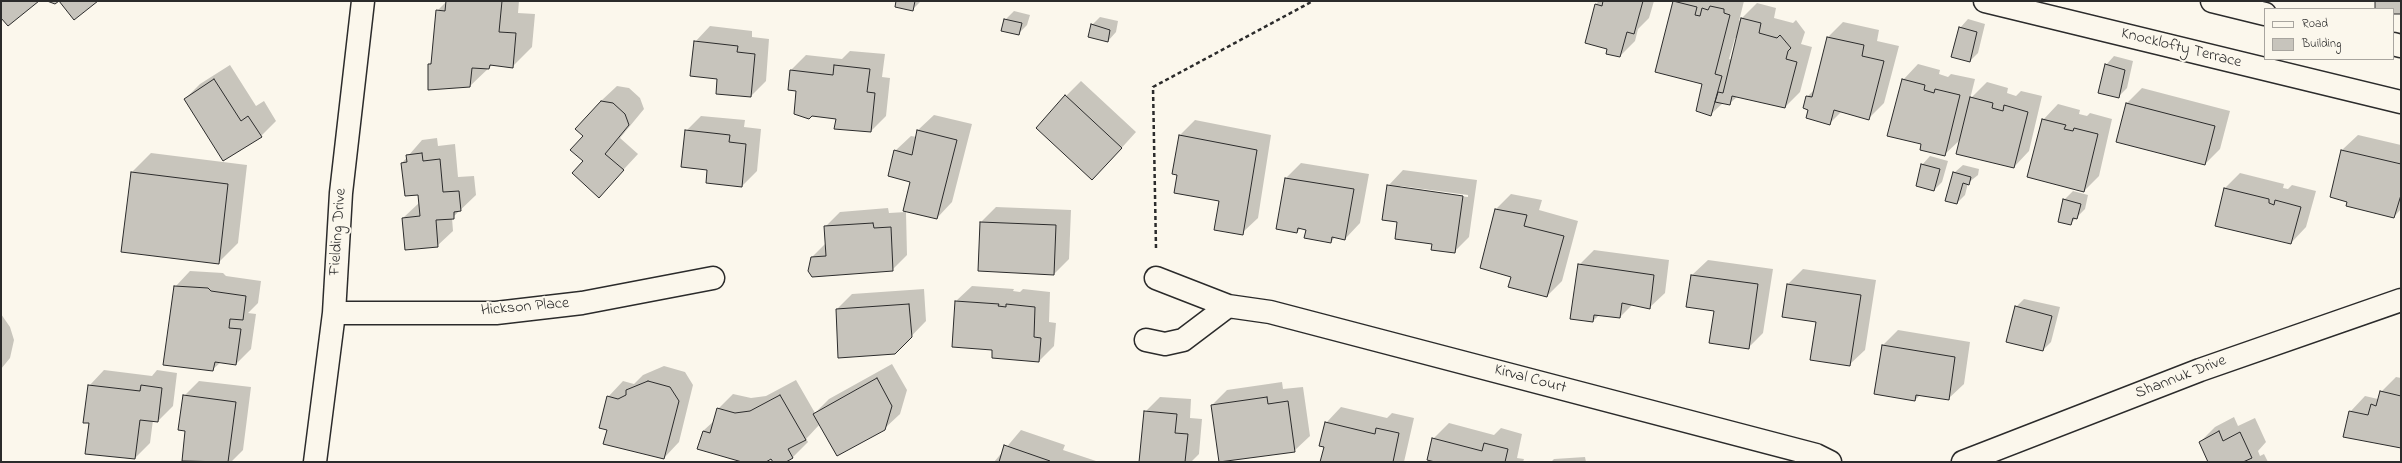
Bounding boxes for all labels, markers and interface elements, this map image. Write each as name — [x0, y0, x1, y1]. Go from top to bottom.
legend — [2264, 8, 2394, 60]
text: Road — [2302, 15, 2328, 33]
street label: Knocklofty Terrace — [2119, 25, 2243, 73]
text: Building — [2302, 35, 2341, 53]
street label: Fielding Drive — [326, 188, 352, 276]
street label: Hickson Place — [480, 295, 570, 321]
street label: Shannuk Drive — [2133, 352, 2229, 404]
street label: Kirval Court — [1492, 361, 1568, 399]

